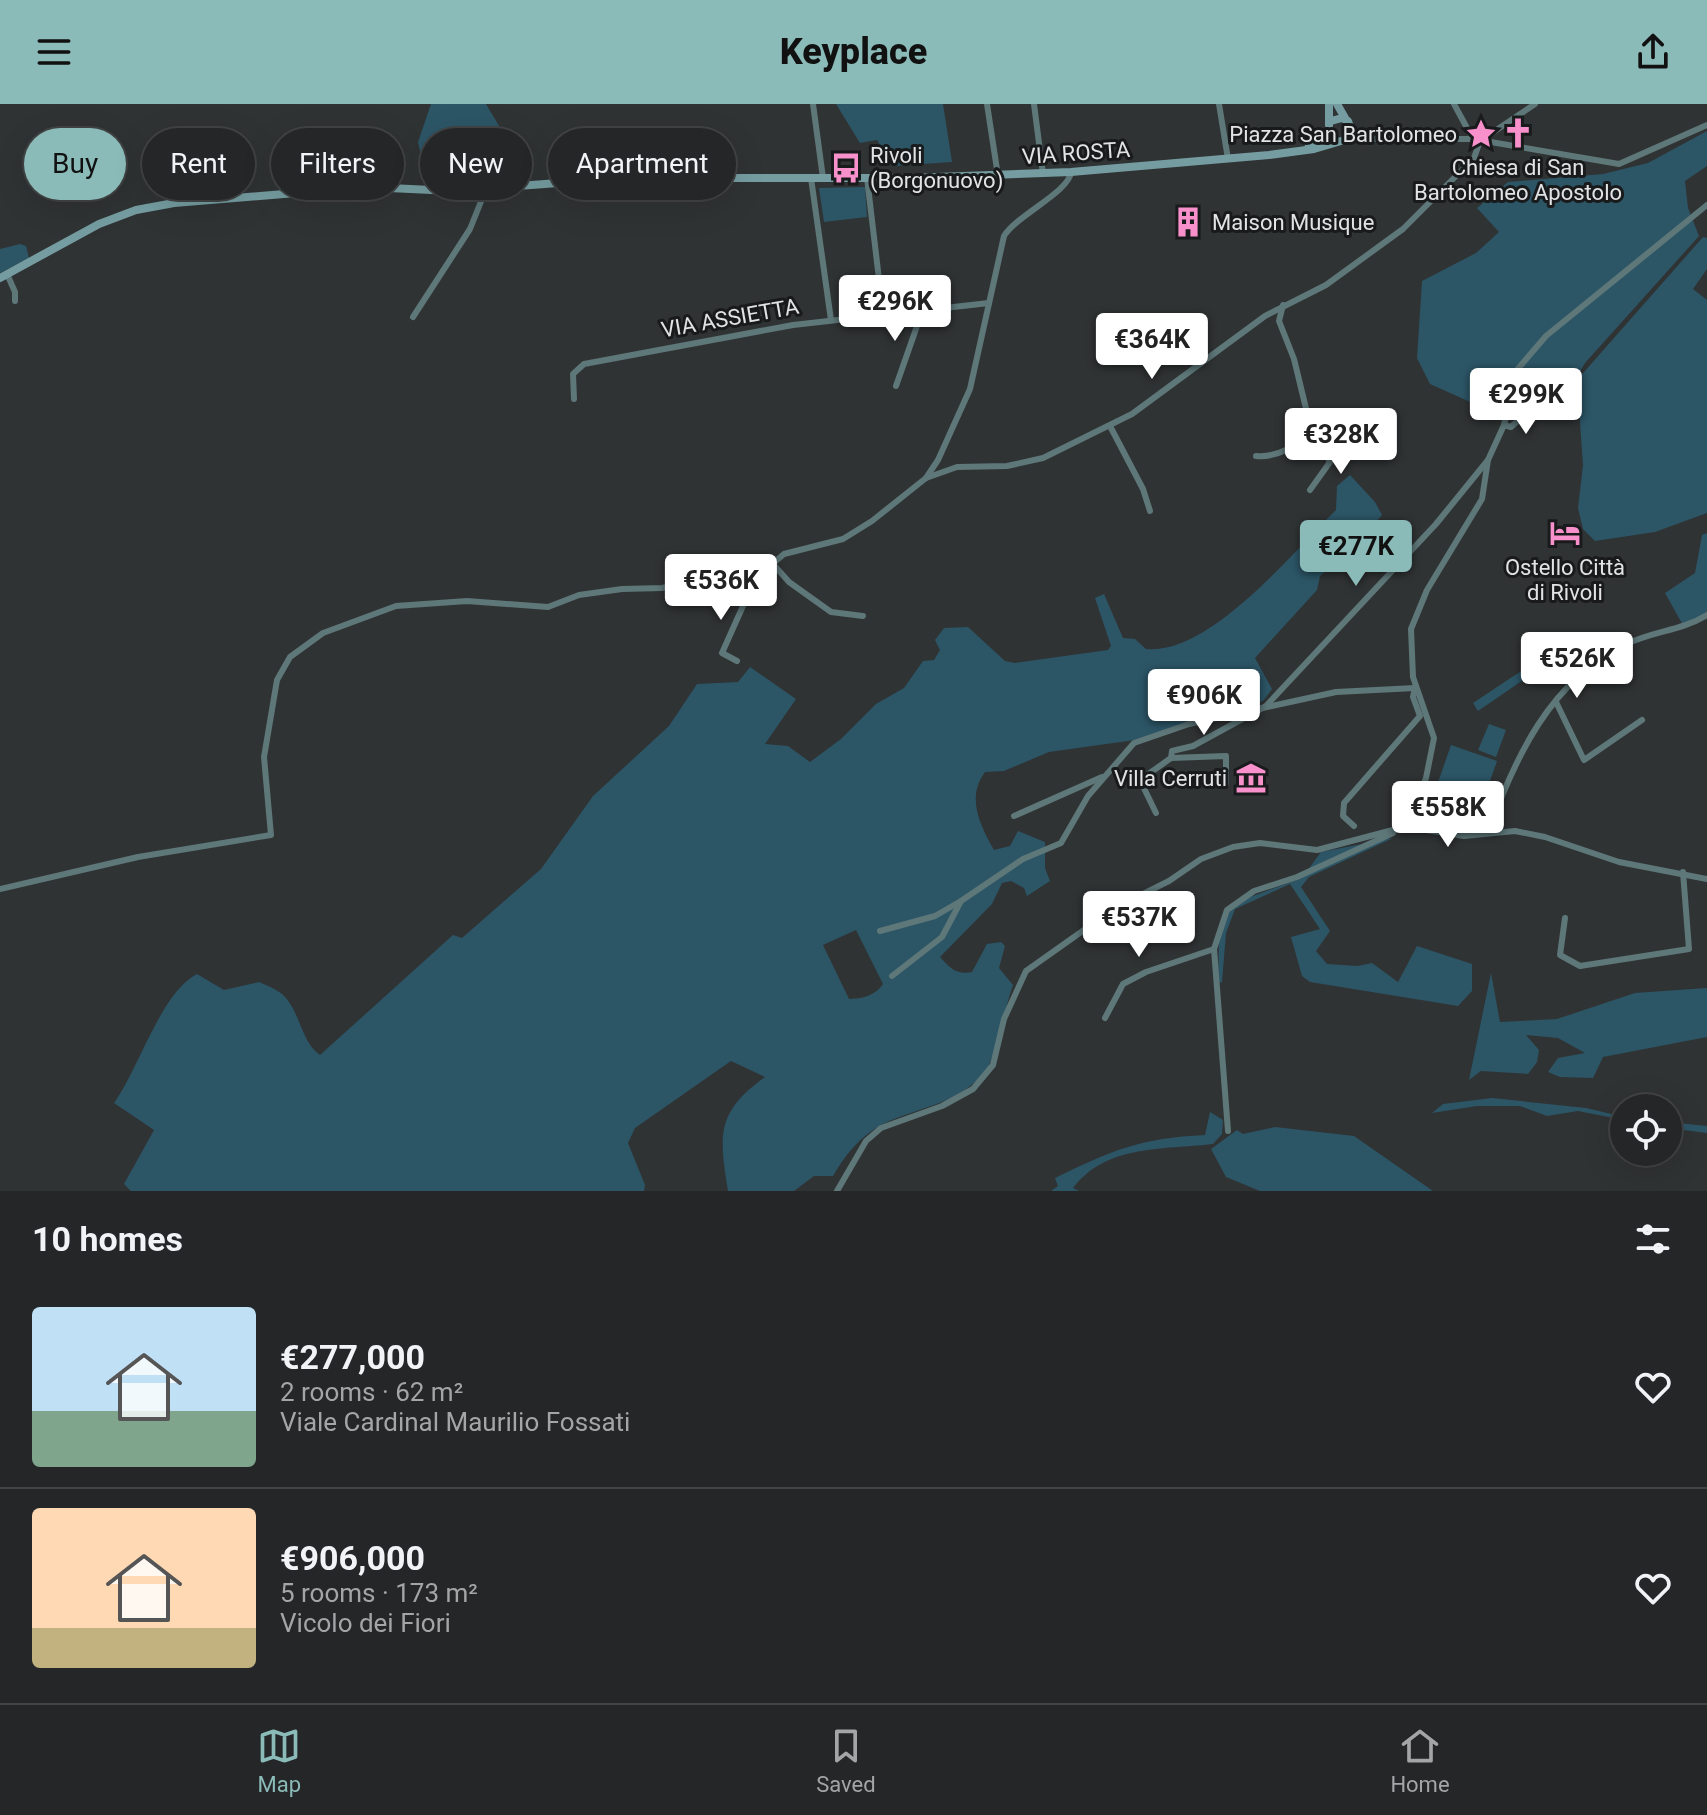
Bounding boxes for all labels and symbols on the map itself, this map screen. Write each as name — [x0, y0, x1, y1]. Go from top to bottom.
church icon: Chiesa di San Bartolomeo Apostolo — [1501, 116, 1535, 150]
place icon: Piazza San Bartolomeo — [1464, 117, 1498, 151]
place label: Piazza San Bartolomeo — [1229, 122, 1457, 147]
street label: VIA ROSTA — [1021, 137, 1132, 169]
place label: Rivoli (Borgonuovo) — [870, 143, 1003, 194]
bus stop icon: Rivoli (Borgonuovo) — [829, 151, 863, 185]
place label: Chiesa di San Bartolomeo Apostolo — [1414, 155, 1622, 205]
building icon: Maison Musique — [1171, 205, 1205, 239]
place label: Maison Musique — [1212, 210, 1374, 235]
pin: €296K — [839, 275, 951, 343]
street label: VIA ASSIETTA — [659, 294, 801, 342]
pin: €364K — [1096, 313, 1208, 381]
pin: €299K — [1470, 368, 1582, 436]
pin: €328K — [1285, 408, 1397, 476]
hotel icon: Ostello Città di Rivoli — [1548, 516, 1582, 550]
pin: €277K — [1300, 520, 1412, 588]
pin: €536K — [665, 554, 777, 622]
place label: Ostello Città di Rivoli — [1505, 555, 1625, 605]
pin: €526K — [1521, 632, 1633, 700]
pin: €906K — [1148, 669, 1260, 737]
museum icon: Villa Cerruti — [1234, 761, 1268, 795]
place label: Villa Cerruti — [1114, 766, 1227, 791]
pin: €558K — [1392, 781, 1504, 849]
pin: €537K — [1083, 891, 1195, 959]

